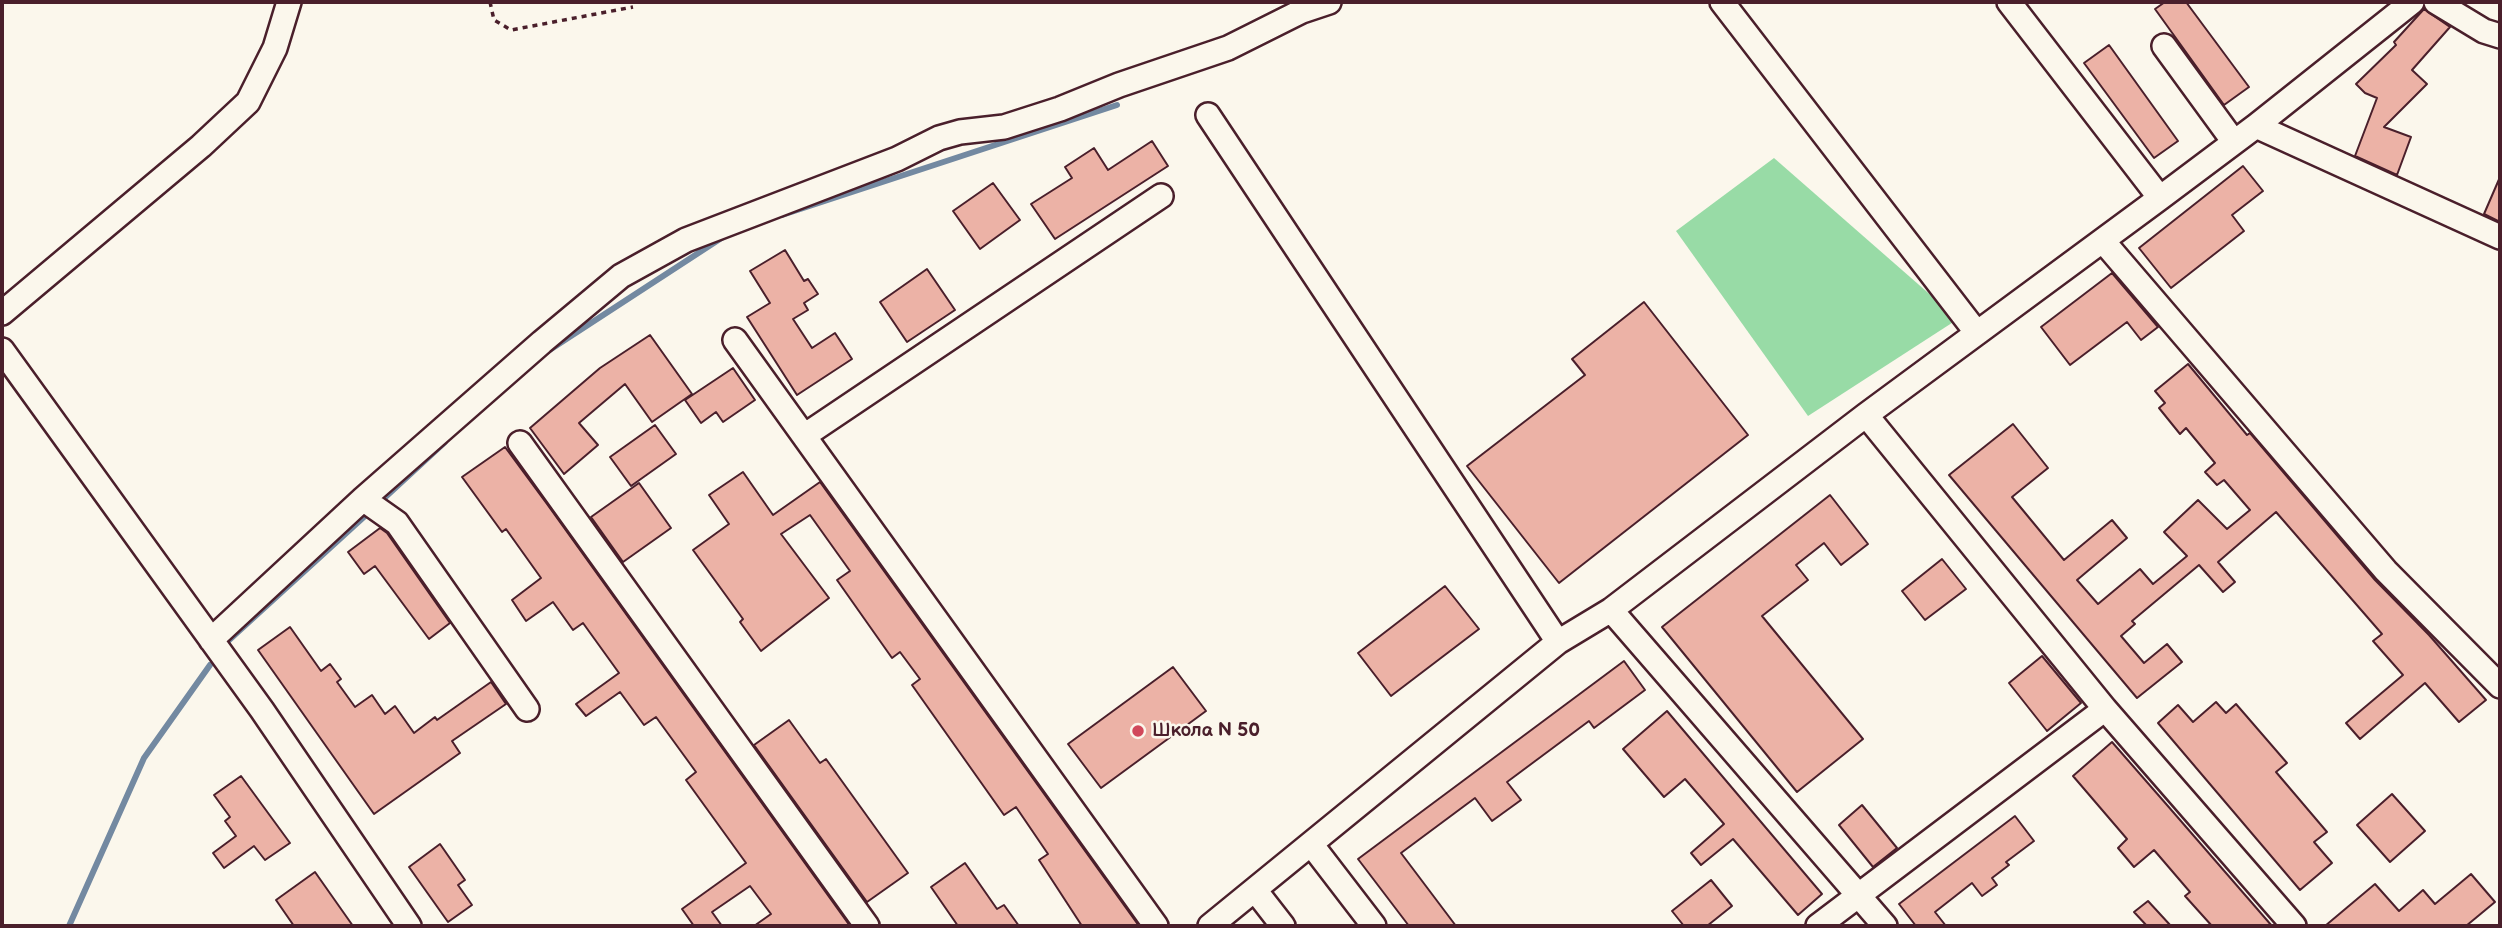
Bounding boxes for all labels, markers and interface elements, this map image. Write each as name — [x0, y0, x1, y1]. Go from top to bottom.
place label: Школа N 50 — [1152, 720, 1260, 742]
marker: Школа N 50 — [1130, 723, 1146, 739]

